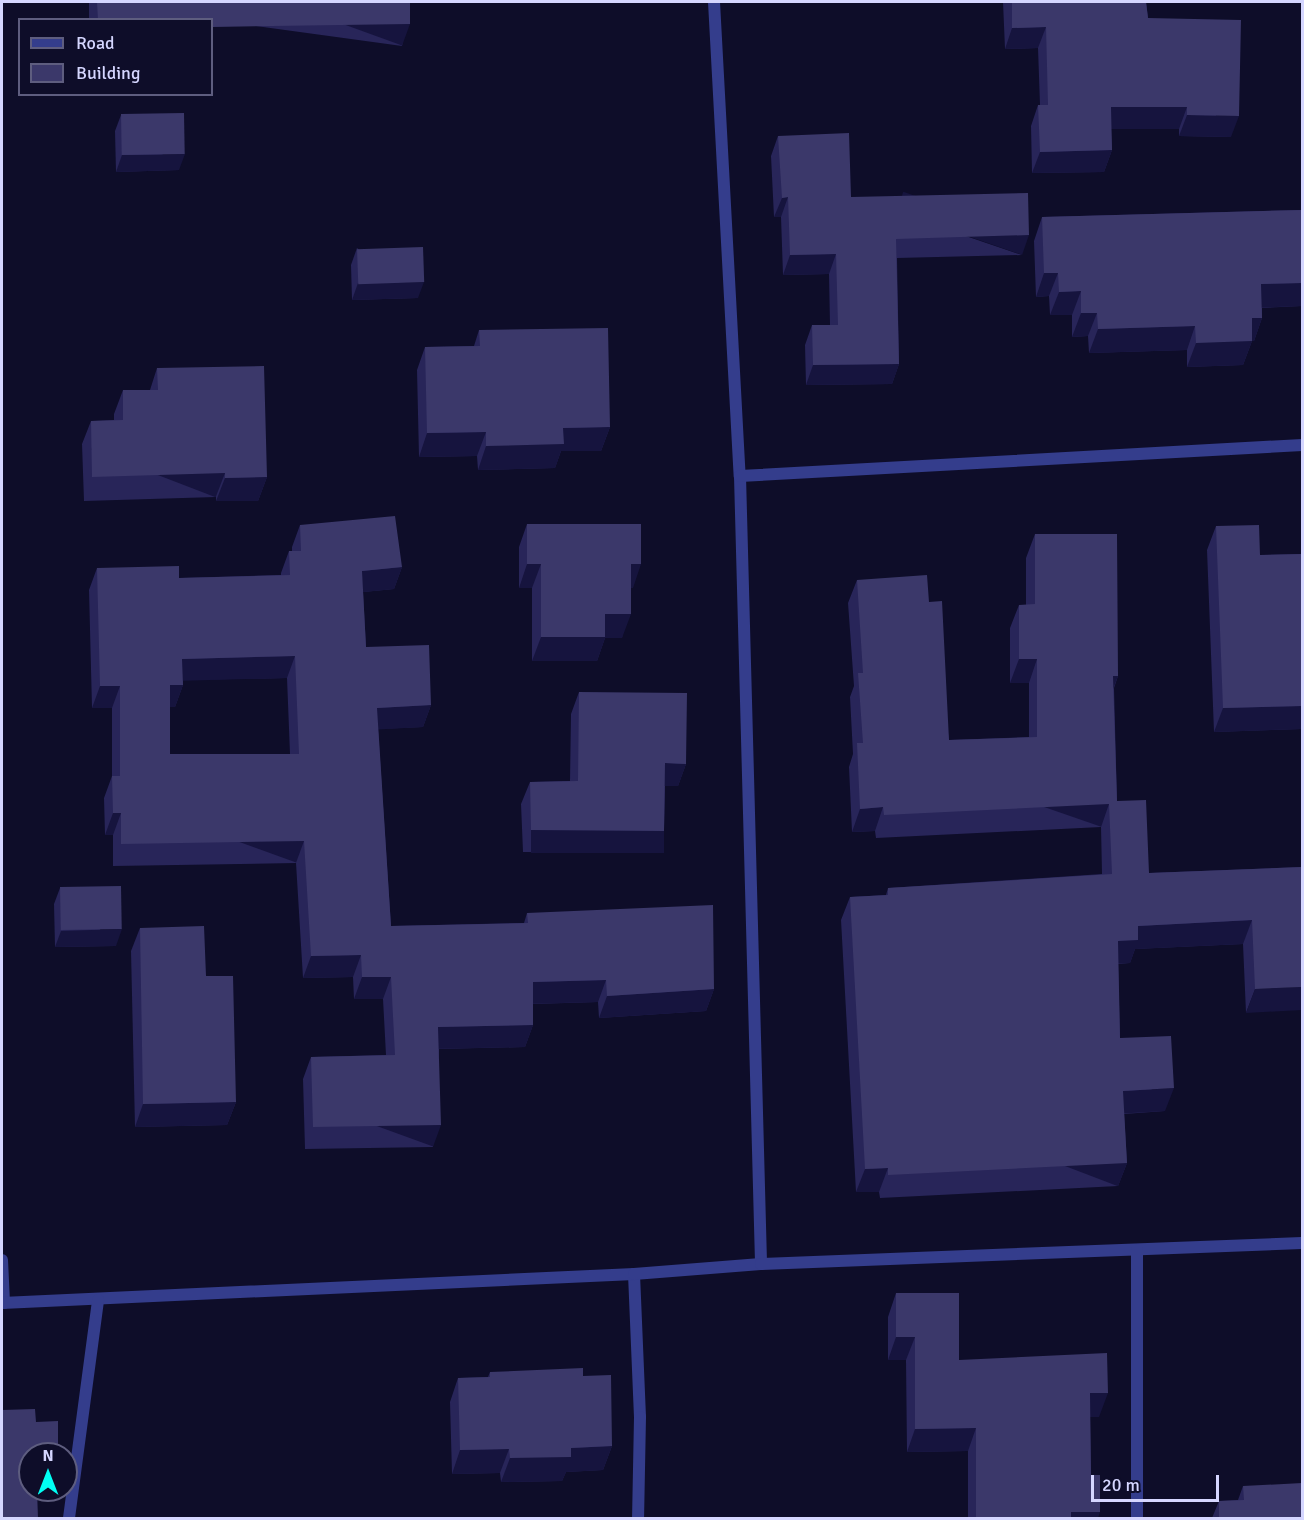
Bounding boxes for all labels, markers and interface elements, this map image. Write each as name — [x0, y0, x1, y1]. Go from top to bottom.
legend — [18, 18, 213, 96]
text: Road — [76, 32, 115, 54]
text: Building — [76, 62, 140, 84]
north arrow — [18, 1442, 78, 1502]
text: N — [42, 1446, 54, 1466]
scale bar — [1094, 1463, 1222, 1501]
text: 20 m — [1102, 1474, 1140, 1496]

